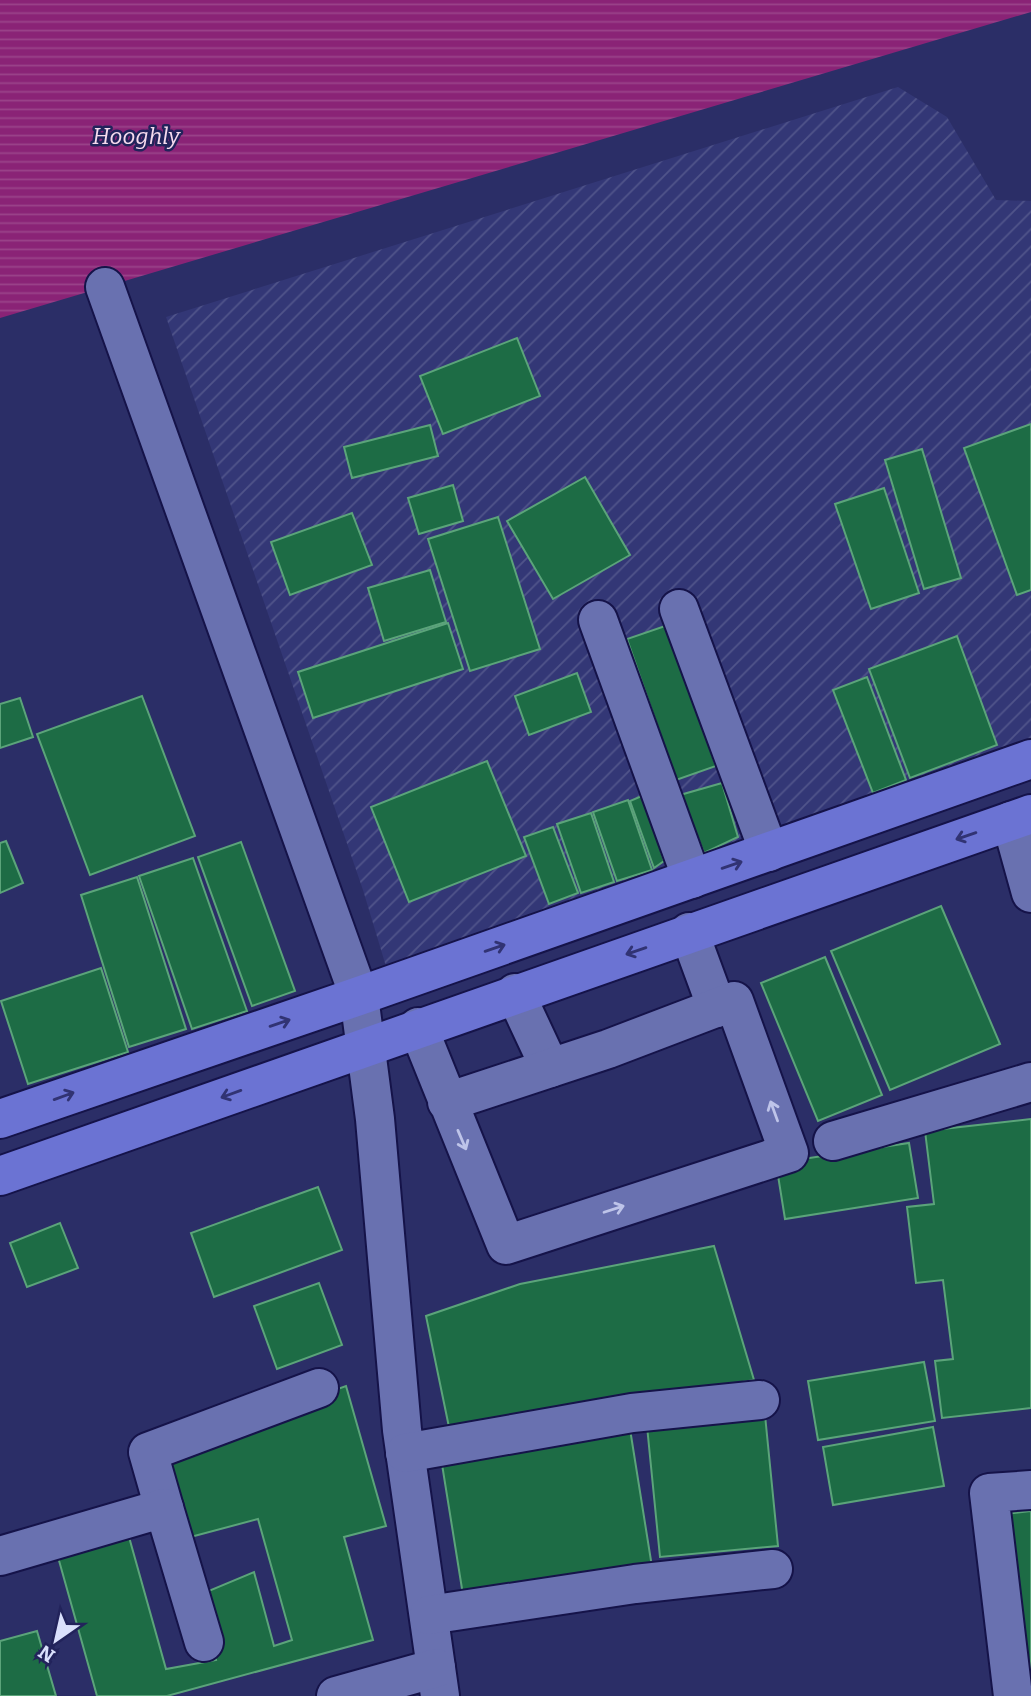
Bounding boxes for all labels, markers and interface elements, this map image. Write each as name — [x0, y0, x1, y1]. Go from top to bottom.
water label: Hooghly — [92, 122, 181, 150]
one-way arrow — [956, 831, 978, 843]
one-way arrow — [721, 858, 743, 870]
one-way arrow — [483, 941, 505, 953]
one-way arrow — [625, 946, 647, 958]
one-way arrow — [268, 1016, 290, 1028]
one-way arrow — [220, 1088, 242, 1101]
one-way arrow — [53, 1089, 75, 1101]
one-way arrow — [766, 1100, 779, 1122]
one-way arrow — [456, 1129, 469, 1150]
one-way arrow — [603, 1202, 625, 1215]
north arrow — [21, 1605, 91, 1675]
text: N — [34, 1640, 59, 1667]

